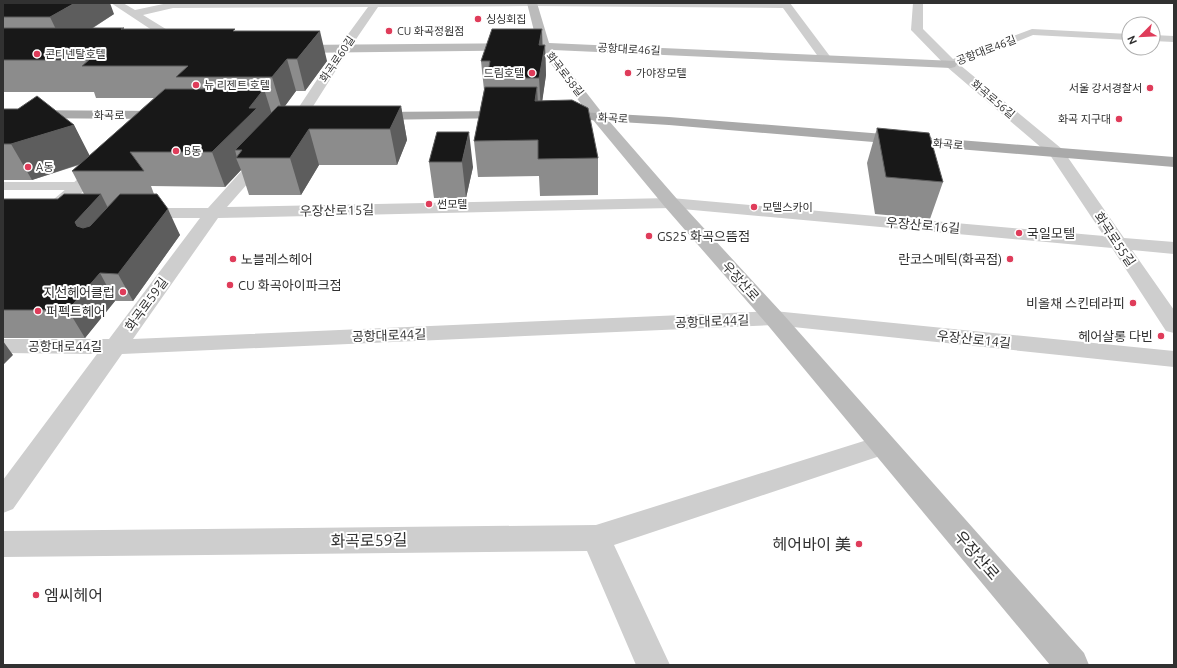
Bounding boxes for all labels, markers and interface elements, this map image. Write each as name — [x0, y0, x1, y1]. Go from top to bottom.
place label: 싱싱회집 — [486, 13, 526, 25]
marker: 싱싱회집 — [473, 14, 483, 24]
north arrow — [1121, 16, 1161, 56]
place label: CU 화곡정원점 — [397, 25, 464, 37]
marker: CU 화곡정원점 — [384, 26, 394, 36]
street label: 공항대로46길 — [954, 33, 1018, 67]
street label: 화곡로60길 — [317, 34, 357, 84]
text: N — [1125, 34, 1139, 46]
street label: 공항대로46길 — [597, 41, 661, 57]
place label: 콘티넨탈호텔 — [45, 48, 106, 60]
marker: 콘티넨탈호텔 — [32, 49, 42, 59]
street label: 화곡로58길 — [544, 49, 586, 99]
place label: 드림호텔 — [484, 67, 524, 79]
place label: 가야장모텔 — [636, 67, 687, 79]
marker: 드림호텔 — [527, 68, 537, 78]
marker: 가야장모텔 — [623, 68, 633, 78]
street label: 화곡로56길 — [969, 77, 1017, 121]
place label: 뉴 리젠트 호텔 — [204, 79, 270, 91]
marker: 뉴 리젠트 호텔 — [191, 80, 201, 90]
place label: 서울 강서경찰서 — [1069, 82, 1142, 94]
marker: 서울 강서경찰서 — [1145, 83, 1155, 93]
street label: 화곡로 — [94, 109, 124, 121]
street label: 화곡로 — [598, 111, 628, 125]
place label: 화곡 지구대 — [1058, 113, 1111, 125]
marker: 화곡 지구대 — [1114, 114, 1124, 124]
street label: 화곡로 — [932, 137, 964, 151]
place label: B동 — [184, 145, 201, 157]
marker: B동 — [171, 146, 181, 156]
place label: A동 — [36, 161, 53, 173]
marker: A동 — [23, 162, 33, 172]
place label: 썬모텔 — [437, 198, 467, 210]
marker: 썬모텔 — [424, 199, 434, 209]
place label: 모텔스카이 — [762, 201, 813, 213]
street label: 우장산로15길 — [300, 202, 374, 218]
marker: 모텔스카이 — [749, 202, 759, 212]
street label: 화곡로55길 — [1092, 209, 1138, 269]
street label: 우장산로16길 — [885, 215, 961, 235]
place label: 국일모텔 — [1027, 226, 1075, 240]
marker: 국일모텔 — [1014, 228, 1024, 238]
place label: GS25 화곡으뜸점 — [657, 229, 750, 243]
marker: GS25 화곡으뜸점 — [644, 231, 654, 241]
place label: 노블레스헤어 — [241, 252, 313, 266]
place label: 란코스메틱(화곡점) — [898, 252, 1002, 267]
marker: 노블레스헤어 — [228, 254, 238, 264]
marker: 란코스메틱(화곡점) — [1005, 254, 1015, 264]
street label: 우장산로 — [720, 259, 762, 303]
street label: 화곡로59길 — [122, 275, 170, 333]
place label: CU 화곡아이파크점 — [238, 278, 342, 292]
marker: CU 화곡아이파크점 — [225, 280, 235, 290]
place label: 지선헤어클럽 — [43, 285, 115, 299]
marker: 지선헤어클럽 — [118, 287, 128, 297]
place label: 비올채 스킨테라피 — [1026, 296, 1125, 310]
marker: 비올채 스킨테라피 — [1128, 298, 1138, 308]
place label: 퍼펙트헤어 — [46, 304, 106, 318]
marker: 퍼펙트헤어 — [33, 306, 43, 316]
street label: 공항대로44길 — [675, 313, 749, 329]
street label: 공항대로44길 — [352, 327, 426, 343]
street label: 우장산로14길 — [936, 328, 1012, 350]
place label: 헤어살롱 다빈 — [1078, 329, 1153, 343]
marker: 헤어살롱 다빈 — [1156, 331, 1166, 341]
street label: 공항대로44길 — [28, 339, 102, 353]
street label: 우장산로 — [951, 527, 1003, 583]
street label: 화곡로59길 — [330, 530, 408, 550]
place label: 헤어바이 美 — [772, 535, 851, 553]
marker: 헤어바이 美 — [854, 539, 864, 549]
place label: 엠씨헤어 — [44, 586, 103, 604]
marker: 엠씨헤어 — [31, 590, 41, 600]

